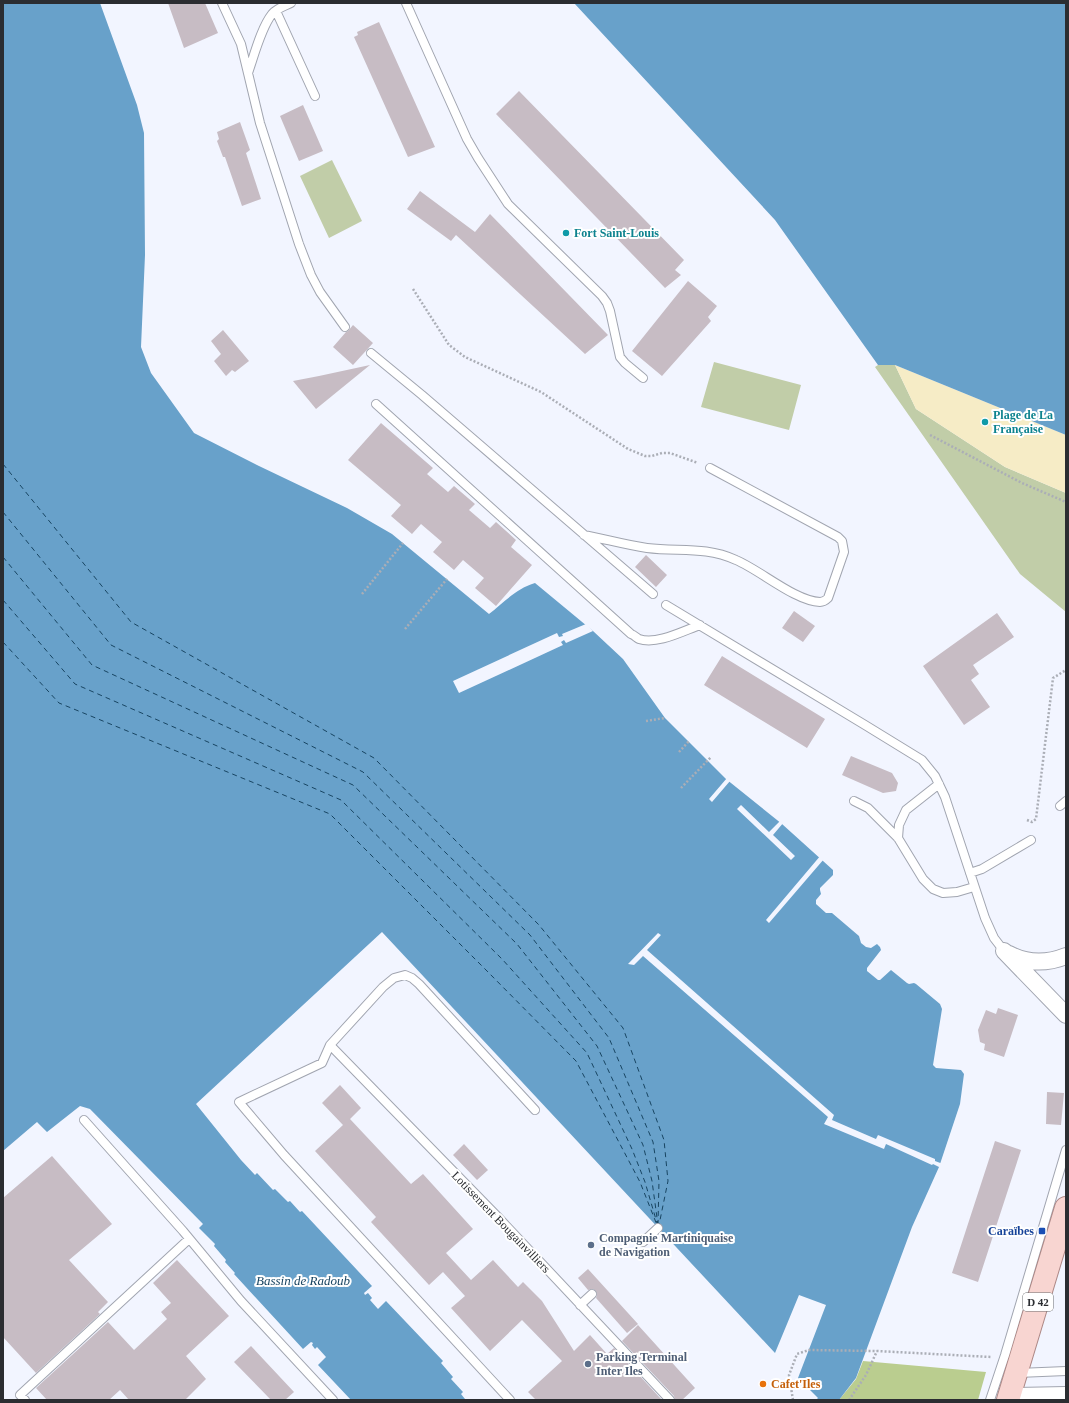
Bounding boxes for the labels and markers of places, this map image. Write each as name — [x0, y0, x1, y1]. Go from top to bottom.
place label: Fort Saint-Louis — [574, 226, 659, 240]
marker: Fort Saint-Louis — [561, 228, 571, 238]
place label: Plage de La Française — [993, 408, 1053, 436]
marker: Plage de La Française — [980, 417, 990, 427]
place label: Caraïbes — [988, 1224, 1034, 1238]
marker: Caraïbes — [1037, 1226, 1047, 1236]
place label: Compagnie Martiniquaise de Navigation — [599, 1231, 734, 1259]
marker: Compagnie Martiniquaise de Navigation — [586, 1240, 596, 1250]
place label: Parking Terminal Inter Iles — [596, 1350, 688, 1378]
marker: Parking Terminal Inter Iles — [583, 1359, 593, 1369]
place label: Cafet'Iles — [771, 1377, 821, 1391]
marker: Cafet'Iles — [758, 1379, 768, 1389]

